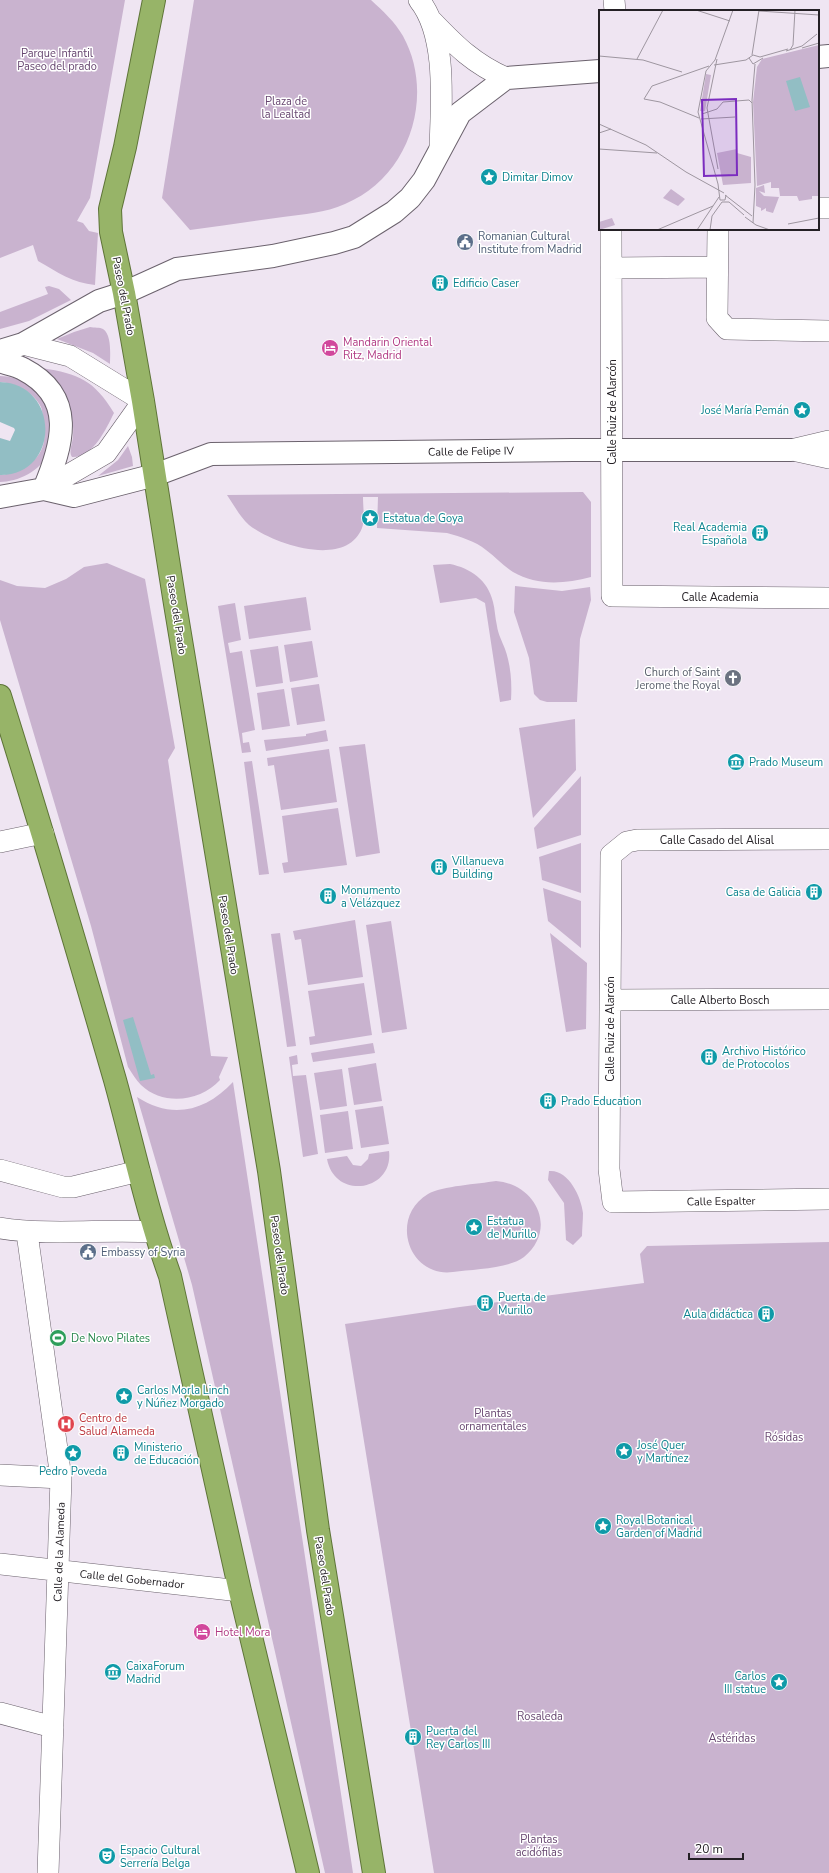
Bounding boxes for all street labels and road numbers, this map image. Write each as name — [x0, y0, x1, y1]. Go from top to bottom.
street label: Paseo del Prado — [109, 255, 139, 337]
street label: Calle Ruiz de Alarcón — [605, 359, 620, 465]
street label: Calle de Felipe IV — [428, 443, 515, 460]
street label: Paseo del Prado — [163, 574, 190, 656]
street label: Calle Academia — [681, 590, 759, 605]
street label: Calle Casado del Alisal — [660, 833, 775, 848]
street label: Paseo del Prado — [215, 894, 242, 976]
street label: Calle Ruiz de Alarcón — [603, 976, 618, 1082]
street label: Calle Alberto Bosch — [671, 993, 769, 1008]
street label: Calle Espalter — [686, 1193, 756, 1210]
street label: Paseo del Prado — [267, 1214, 293, 1296]
street label: Calle de la Alameda — [50, 1502, 69, 1602]
street label: Paseo del Prado — [311, 1535, 338, 1617]
street label: Calle del Gobernador — [79, 1567, 185, 1592]

